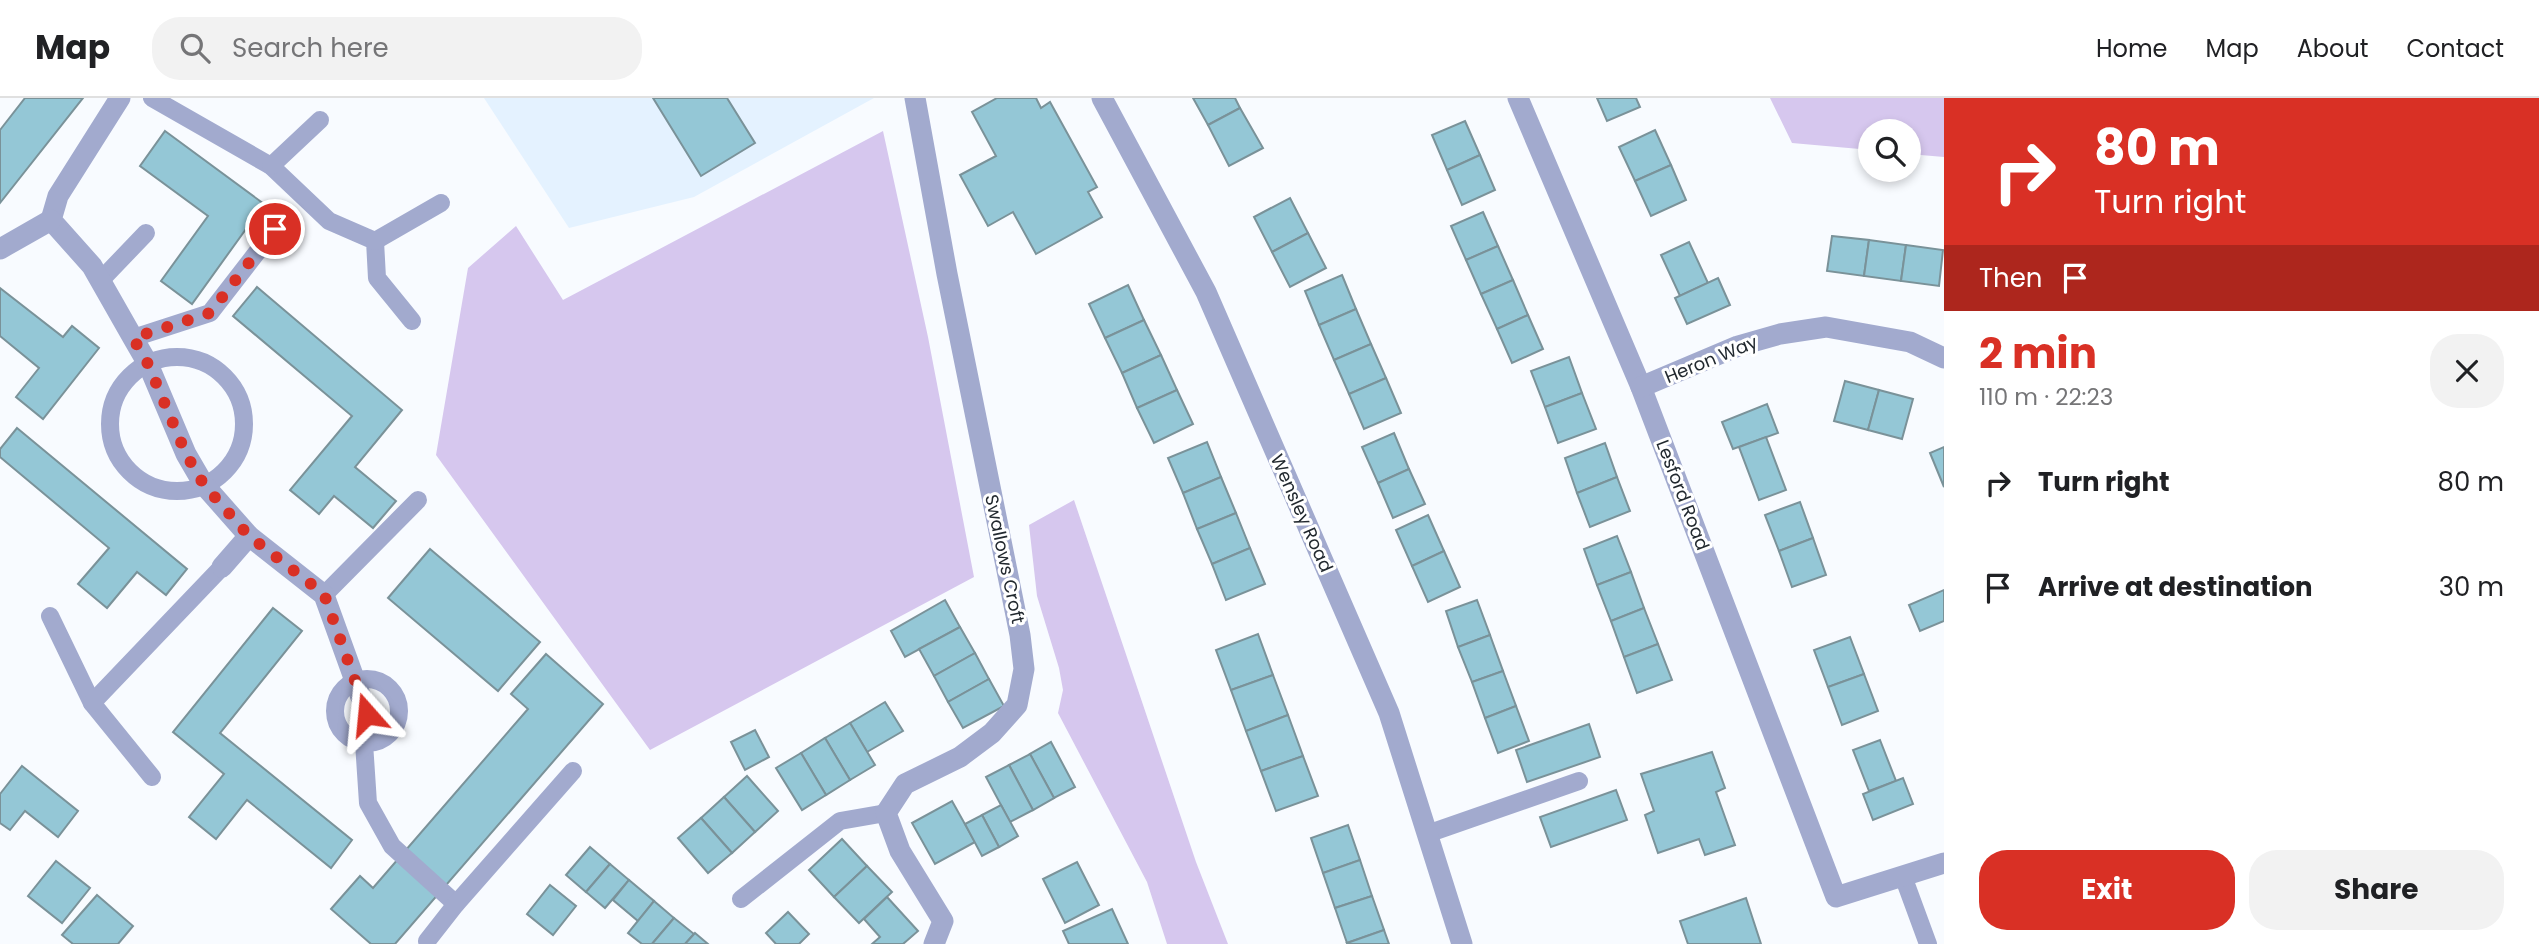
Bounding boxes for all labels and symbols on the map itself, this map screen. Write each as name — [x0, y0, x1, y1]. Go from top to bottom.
pin — [245, 199, 305, 259]
street label: Heron Way — [1661, 329, 1761, 389]
street label: Lesford Road — [1650, 436, 1716, 554]
street label: Wensley Road — [1265, 450, 1339, 576]
street label: Swallows Croft — [979, 492, 1031, 626]
position arrow — [330, 677, 404, 751]

